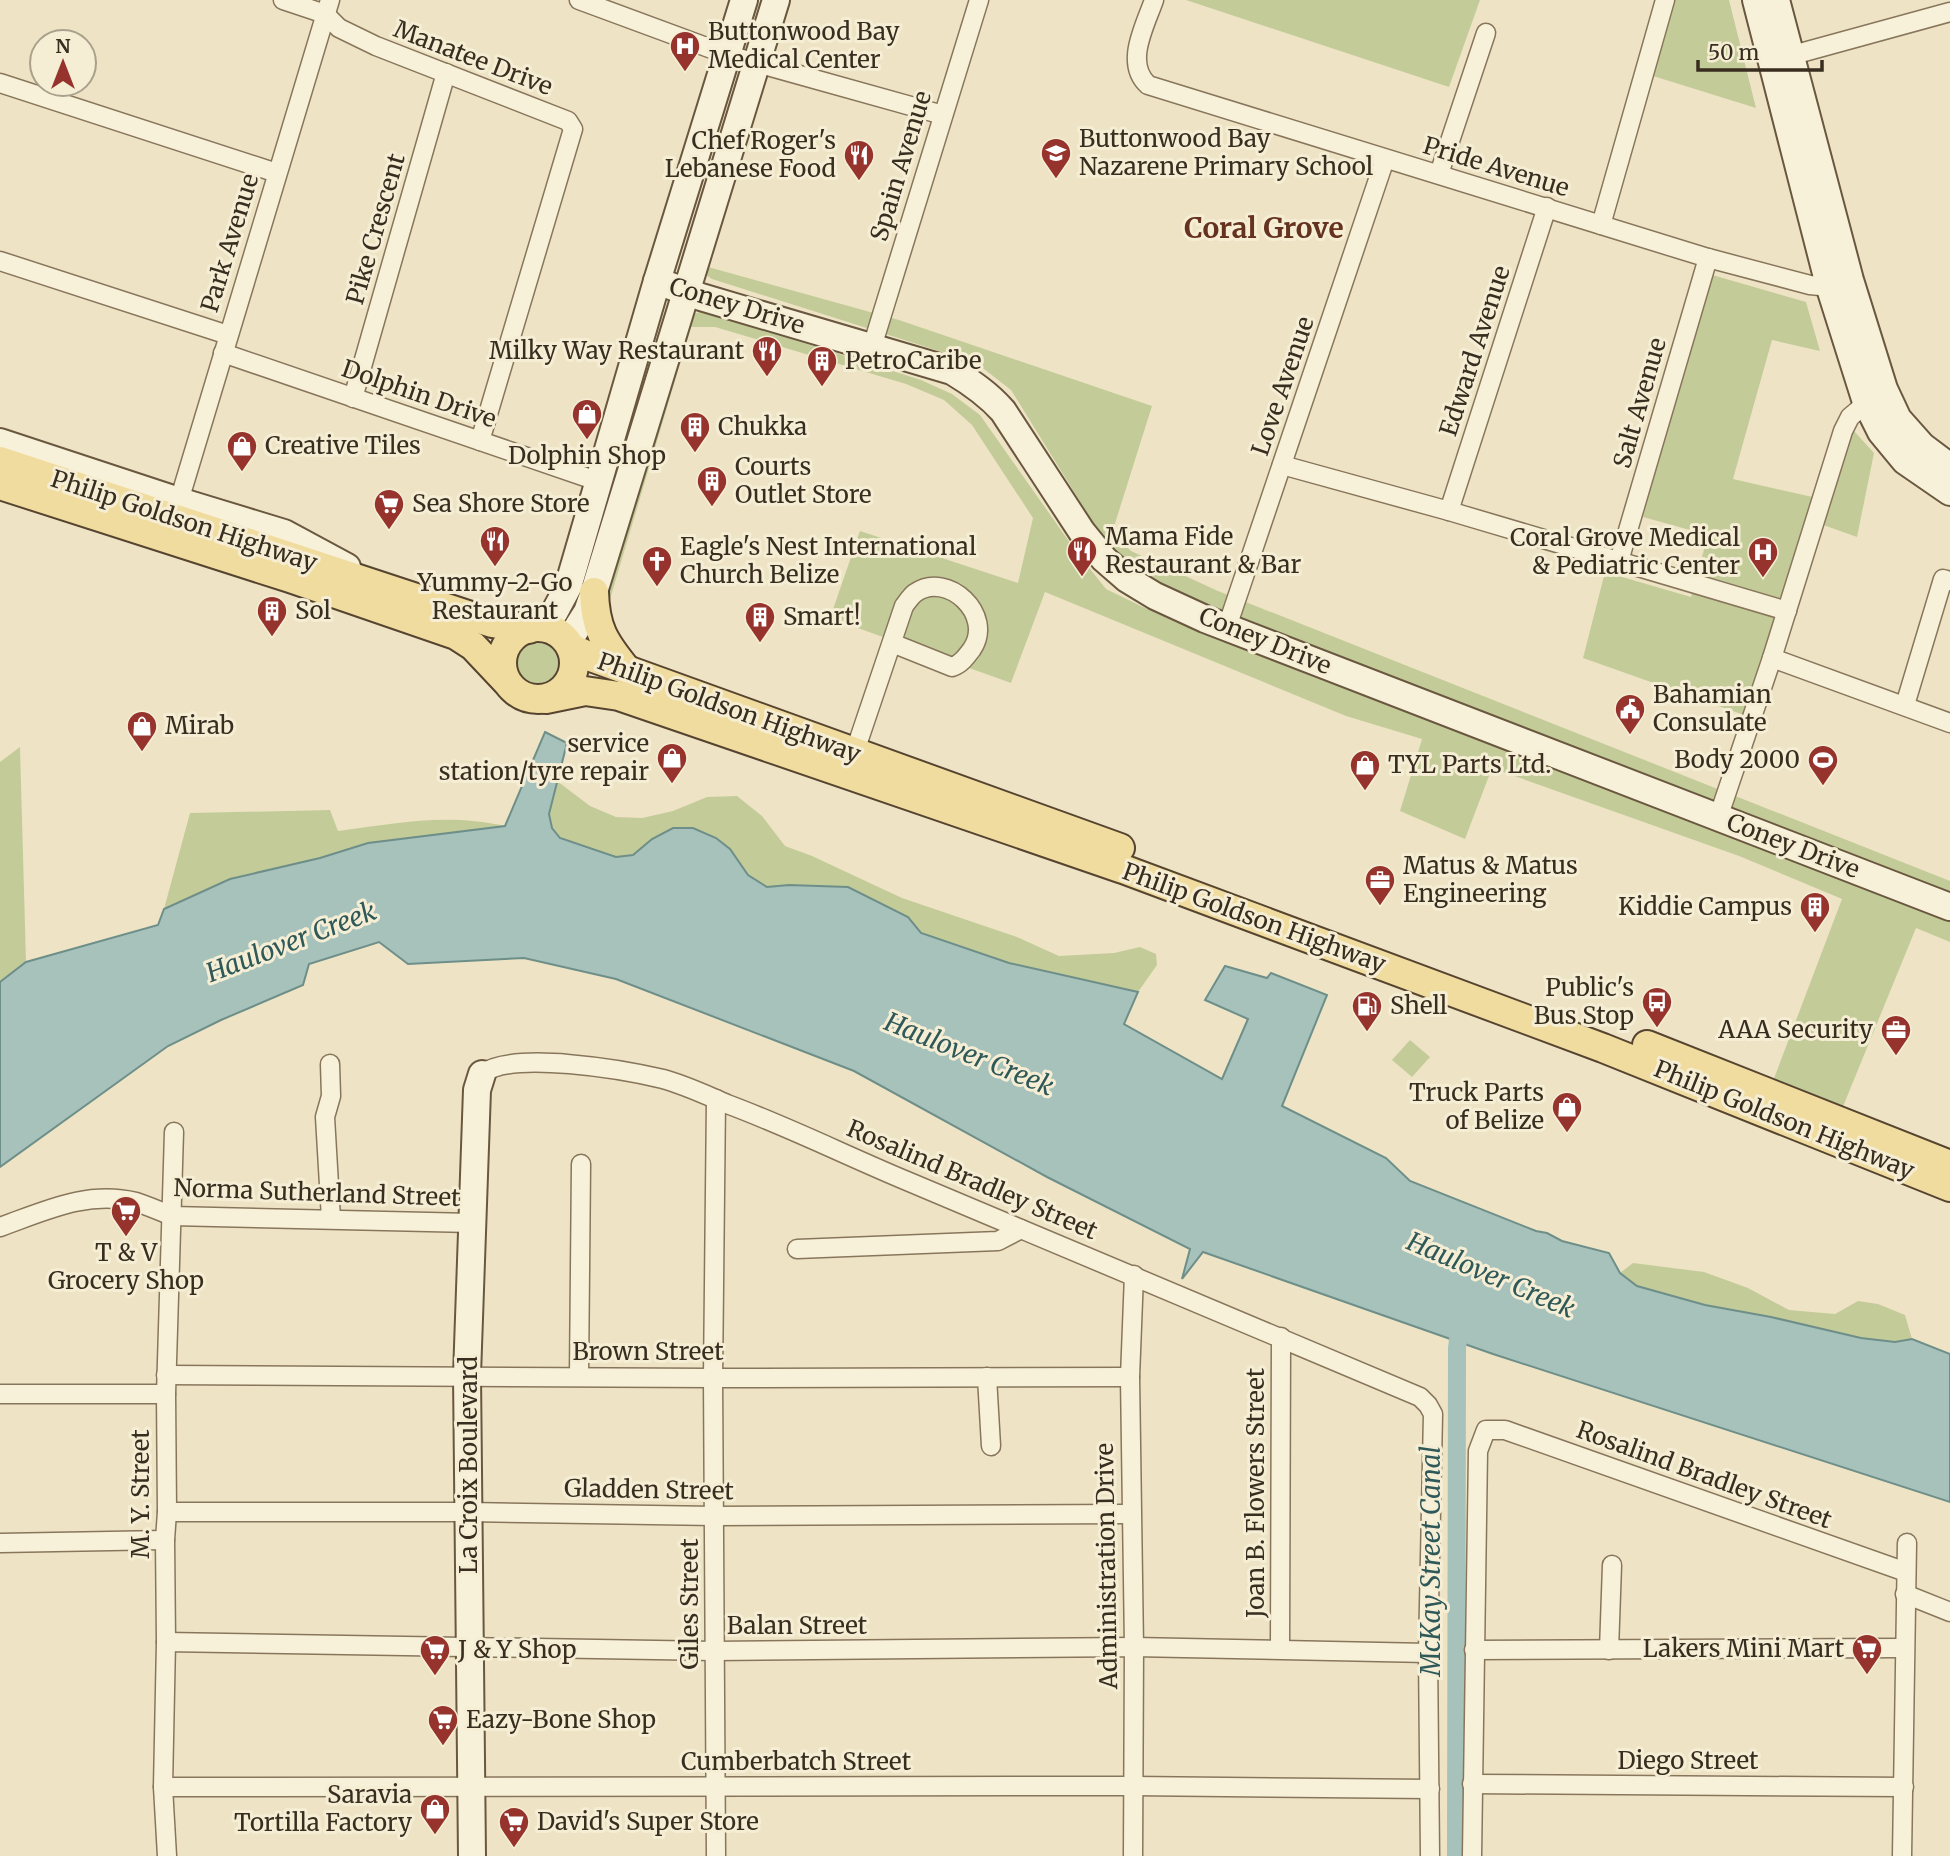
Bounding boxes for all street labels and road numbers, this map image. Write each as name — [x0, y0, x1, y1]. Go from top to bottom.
street label: Manatee Drive — [389, 13, 557, 102]
street label: Spain Avenue — [863, 87, 938, 245]
street label: Pride Avenue — [1419, 130, 1573, 203]
street label: Pike Crescent — [339, 149, 412, 308]
street label: Park Avenue — [194, 170, 265, 316]
street label: Edward Avenue — [1432, 262, 1517, 440]
street label: Coney Drive — [666, 270, 809, 341]
street label: Love Avenue — [1244, 312, 1321, 459]
street label: Salt Avenue — [1606, 334, 1673, 472]
street label: Dolphin Drive — [338, 353, 501, 434]
street label: Philip Goldson Highway — [47, 463, 321, 578]
street label: Coney Drive — [1195, 600, 1336, 681]
street label: Philip Goldson Highway — [593, 645, 865, 770]
street label: Coney Drive — [1722, 806, 1864, 885]
street label: Philip Goldson Highway — [1118, 855, 1390, 980]
street label: Philip Goldson Highway — [1650, 1053, 1919, 1186]
street label: Rosalind Bradley Street — [842, 1113, 1103, 1247]
street label: Norma Sutherland Street — [173, 1172, 462, 1213]
street label: Brown Street — [572, 1336, 724, 1367]
street label: La Croix Boulevard — [453, 1356, 484, 1574]
street label: Joan B. Flowers Street — [1240, 1367, 1271, 1619]
street label: Rosalind Bradley Street — [1572, 1414, 1837, 1535]
street label: M. Y. Street — [125, 1429, 156, 1559]
street label: Administration Drive — [1089, 1443, 1124, 1690]
street label: Gladden Street — [564, 1473, 735, 1506]
street label: Giles Street — [674, 1538, 705, 1670]
street label: Balan Street — [727, 1610, 868, 1641]
street label: Diego Street — [1618, 1745, 1759, 1776]
street label: Cumberbatch Street — [681, 1746, 912, 1777]

